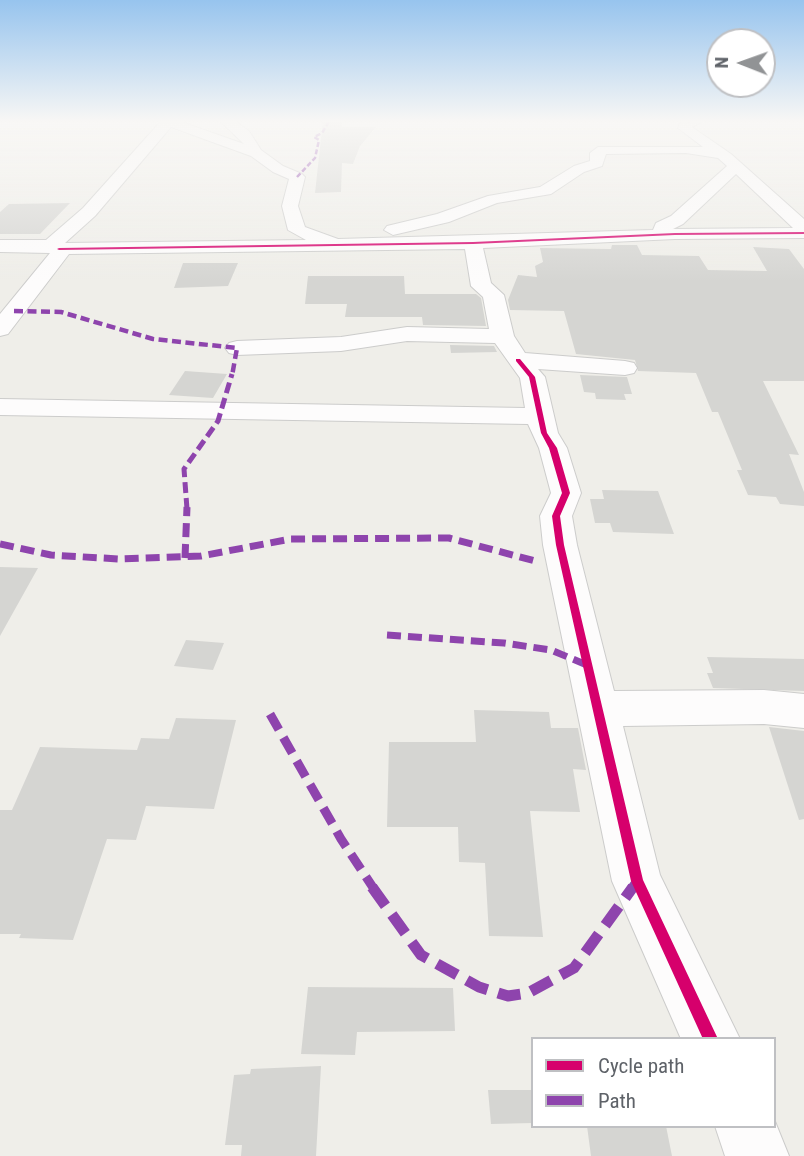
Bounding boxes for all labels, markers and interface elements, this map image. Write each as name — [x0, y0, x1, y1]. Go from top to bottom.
north arrow — [706, 28, 776, 98]
text: N — [710, 57, 733, 69]
legend — [531, 1037, 776, 1128]
text: Cycle path — [598, 1054, 684, 1078]
text: Path — [598, 1089, 636, 1113]

